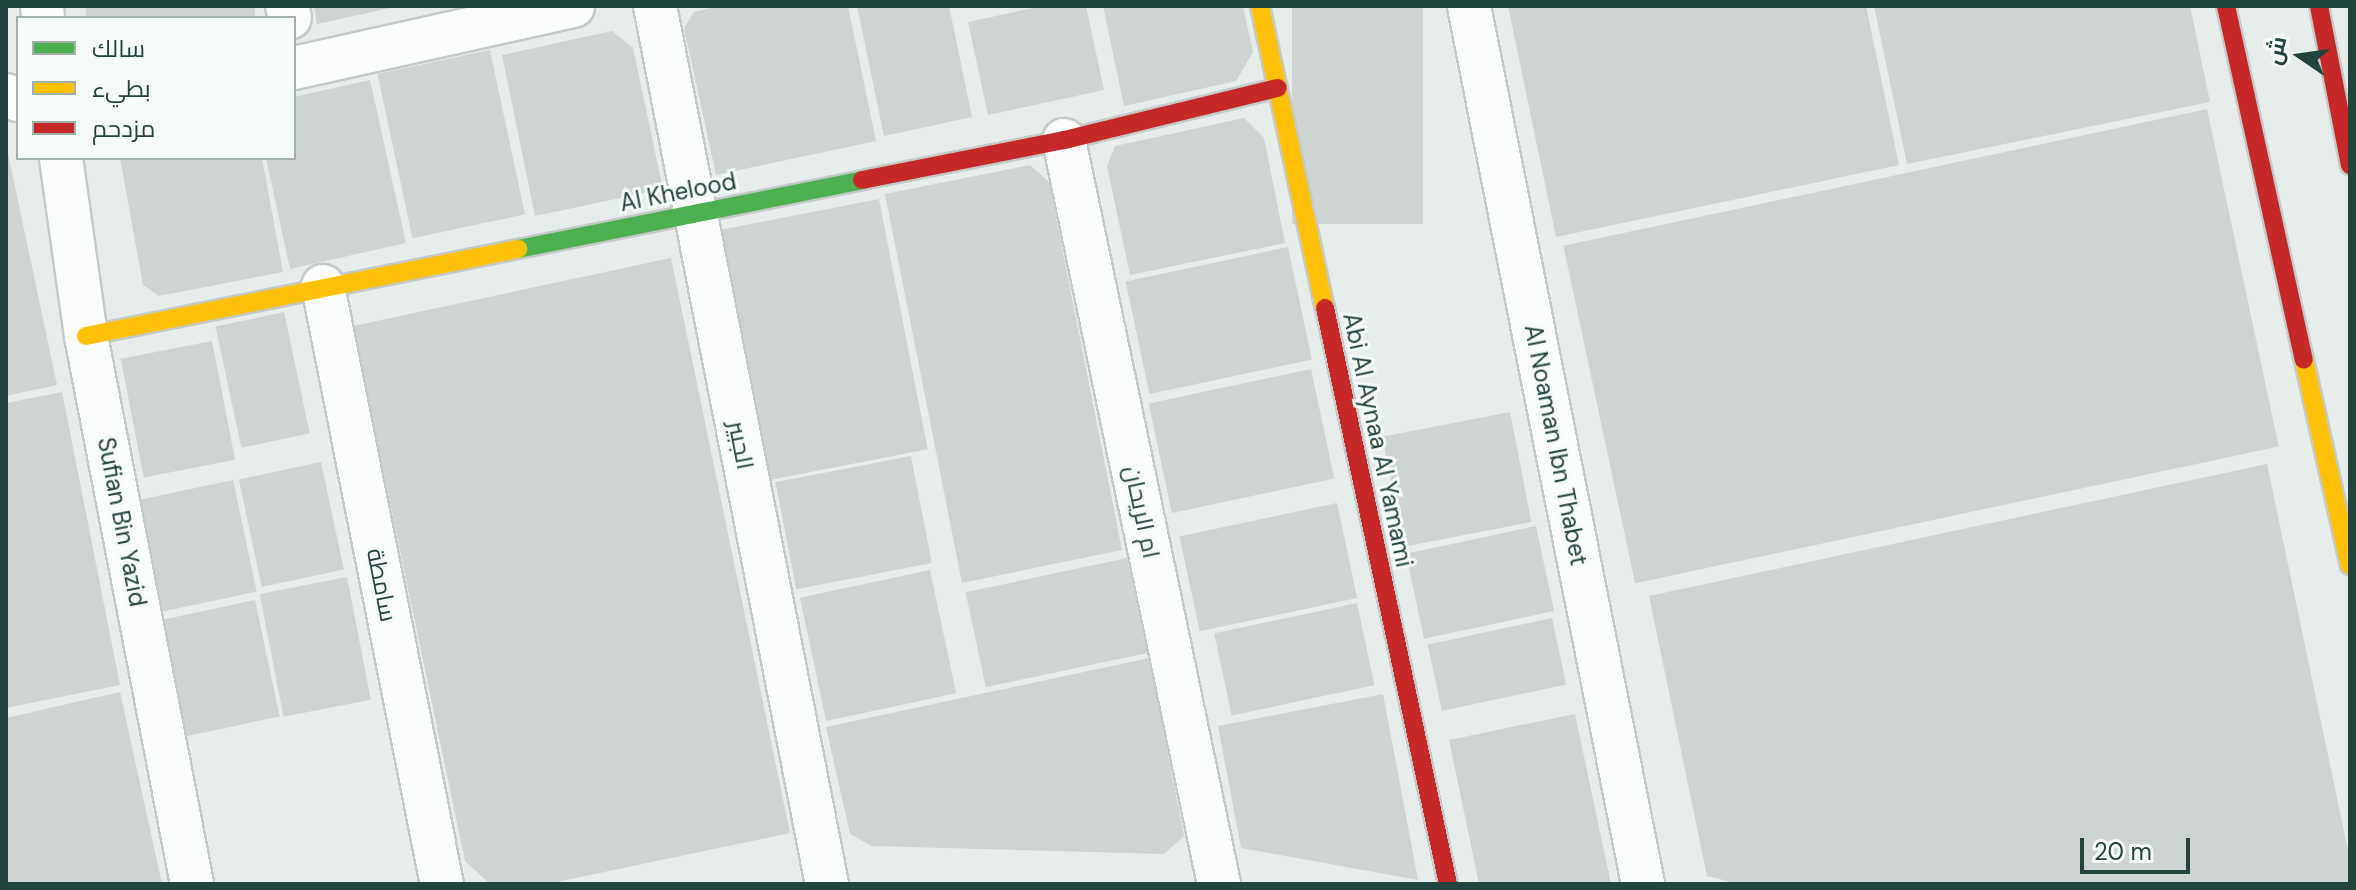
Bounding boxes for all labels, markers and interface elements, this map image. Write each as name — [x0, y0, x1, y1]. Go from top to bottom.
legend — [16, 16, 296, 160]
north arrow — [2260, 16, 2340, 96]
text: سالك — [92, 33, 145, 64]
text: ش — [2259, 33, 2293, 68]
text: بطيء — [92, 73, 151, 104]
text: مزدحم — [92, 113, 155, 144]
street label: Al Khelood — [617, 167, 739, 217]
street label: Abi Al Aynaa Al Yamami — [1337, 310, 1419, 570]
street label: Al Noaman Ibn Thabet — [1518, 322, 1594, 568]
street label: الجبير — [722, 418, 760, 472]
street label: Sufian Bin Yazid — [91, 435, 153, 609]
street label: ام الريحان — [1118, 463, 1166, 561]
street label: سامطة — [361, 546, 403, 624]
scale bar — [2084, 822, 2194, 872]
text: 20 m — [2094, 836, 2152, 867]

